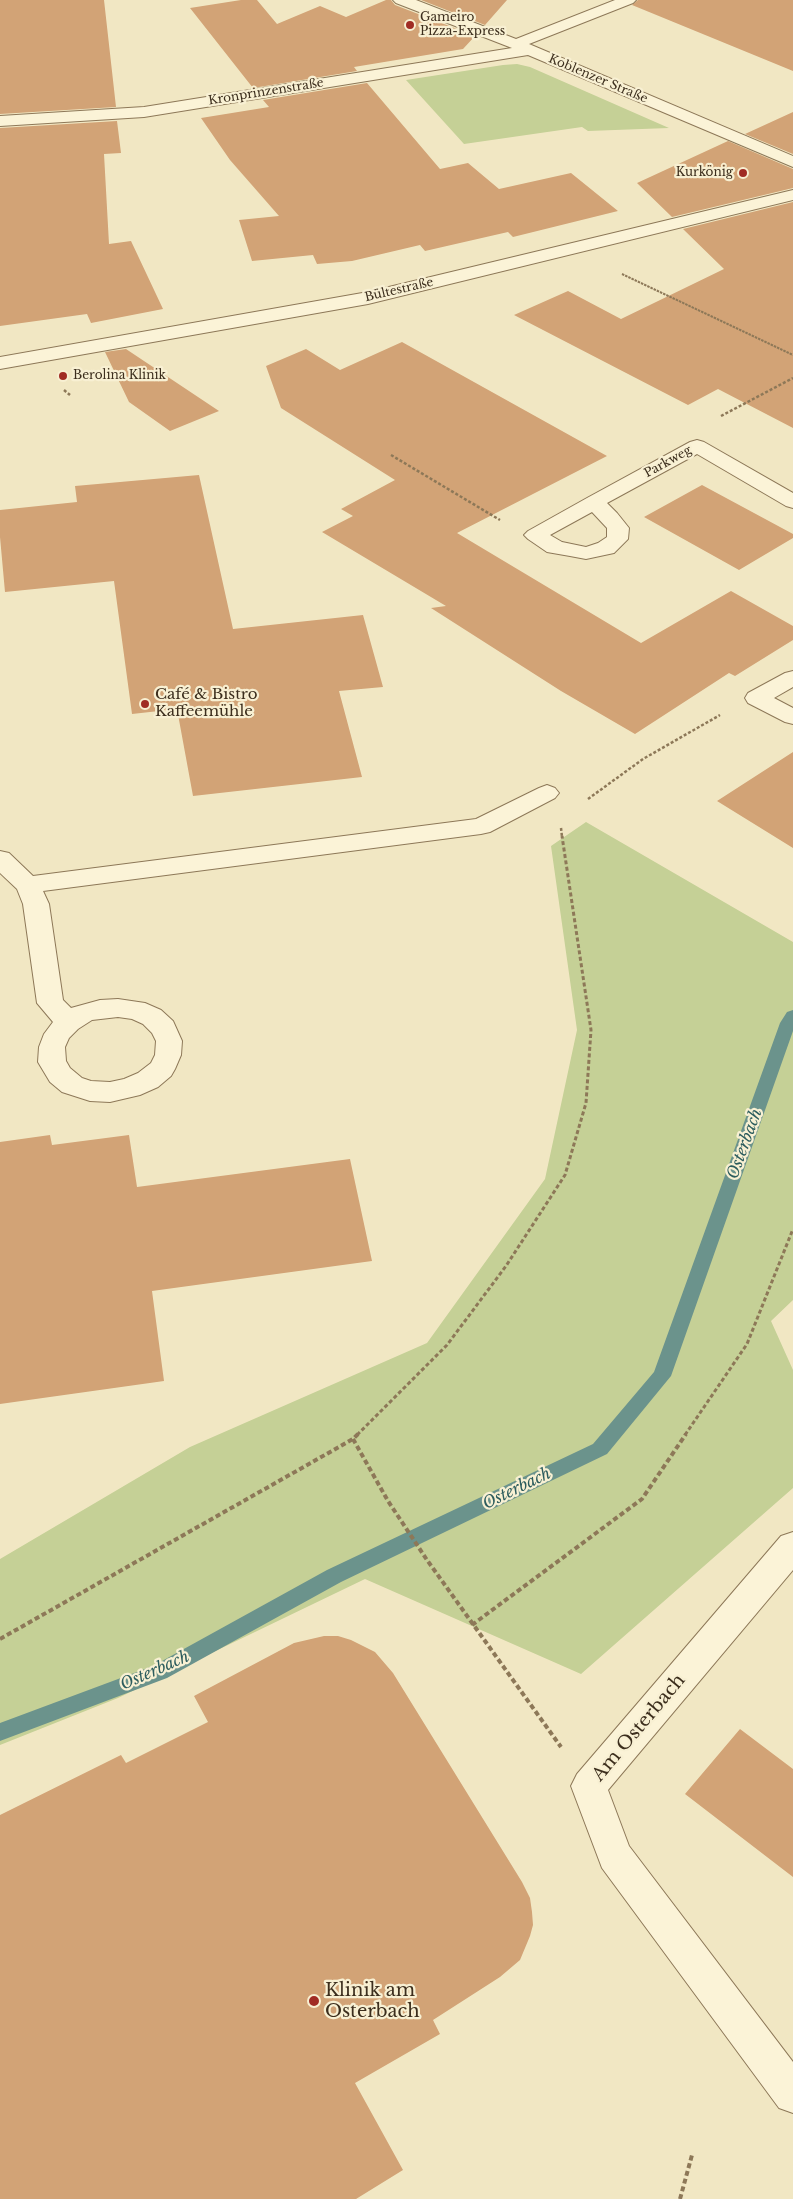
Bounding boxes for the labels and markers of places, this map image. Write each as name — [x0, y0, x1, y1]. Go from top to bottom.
place label: Gameiro Pizza-Express — [420, 11, 505, 39]
marker: Gameiro Pizza-Express — [404, 19, 416, 31]
place label: Kurkönig — [676, 166, 733, 180]
marker: Kurkönig — [737, 167, 749, 179]
place label: Berolina Klinik — [73, 369, 166, 383]
marker: Berolina Klinik — [57, 370, 69, 382]
place label: Café & Bistro Kaffeemühle — [155, 686, 258, 721]
marker: Café & Bistro Kaffeemühle — [139, 698, 151, 710]
place label: Klinik am Osterbach — [325, 1980, 420, 2022]
marker: Klinik am Osterbach — [307, 1994, 321, 2008]

